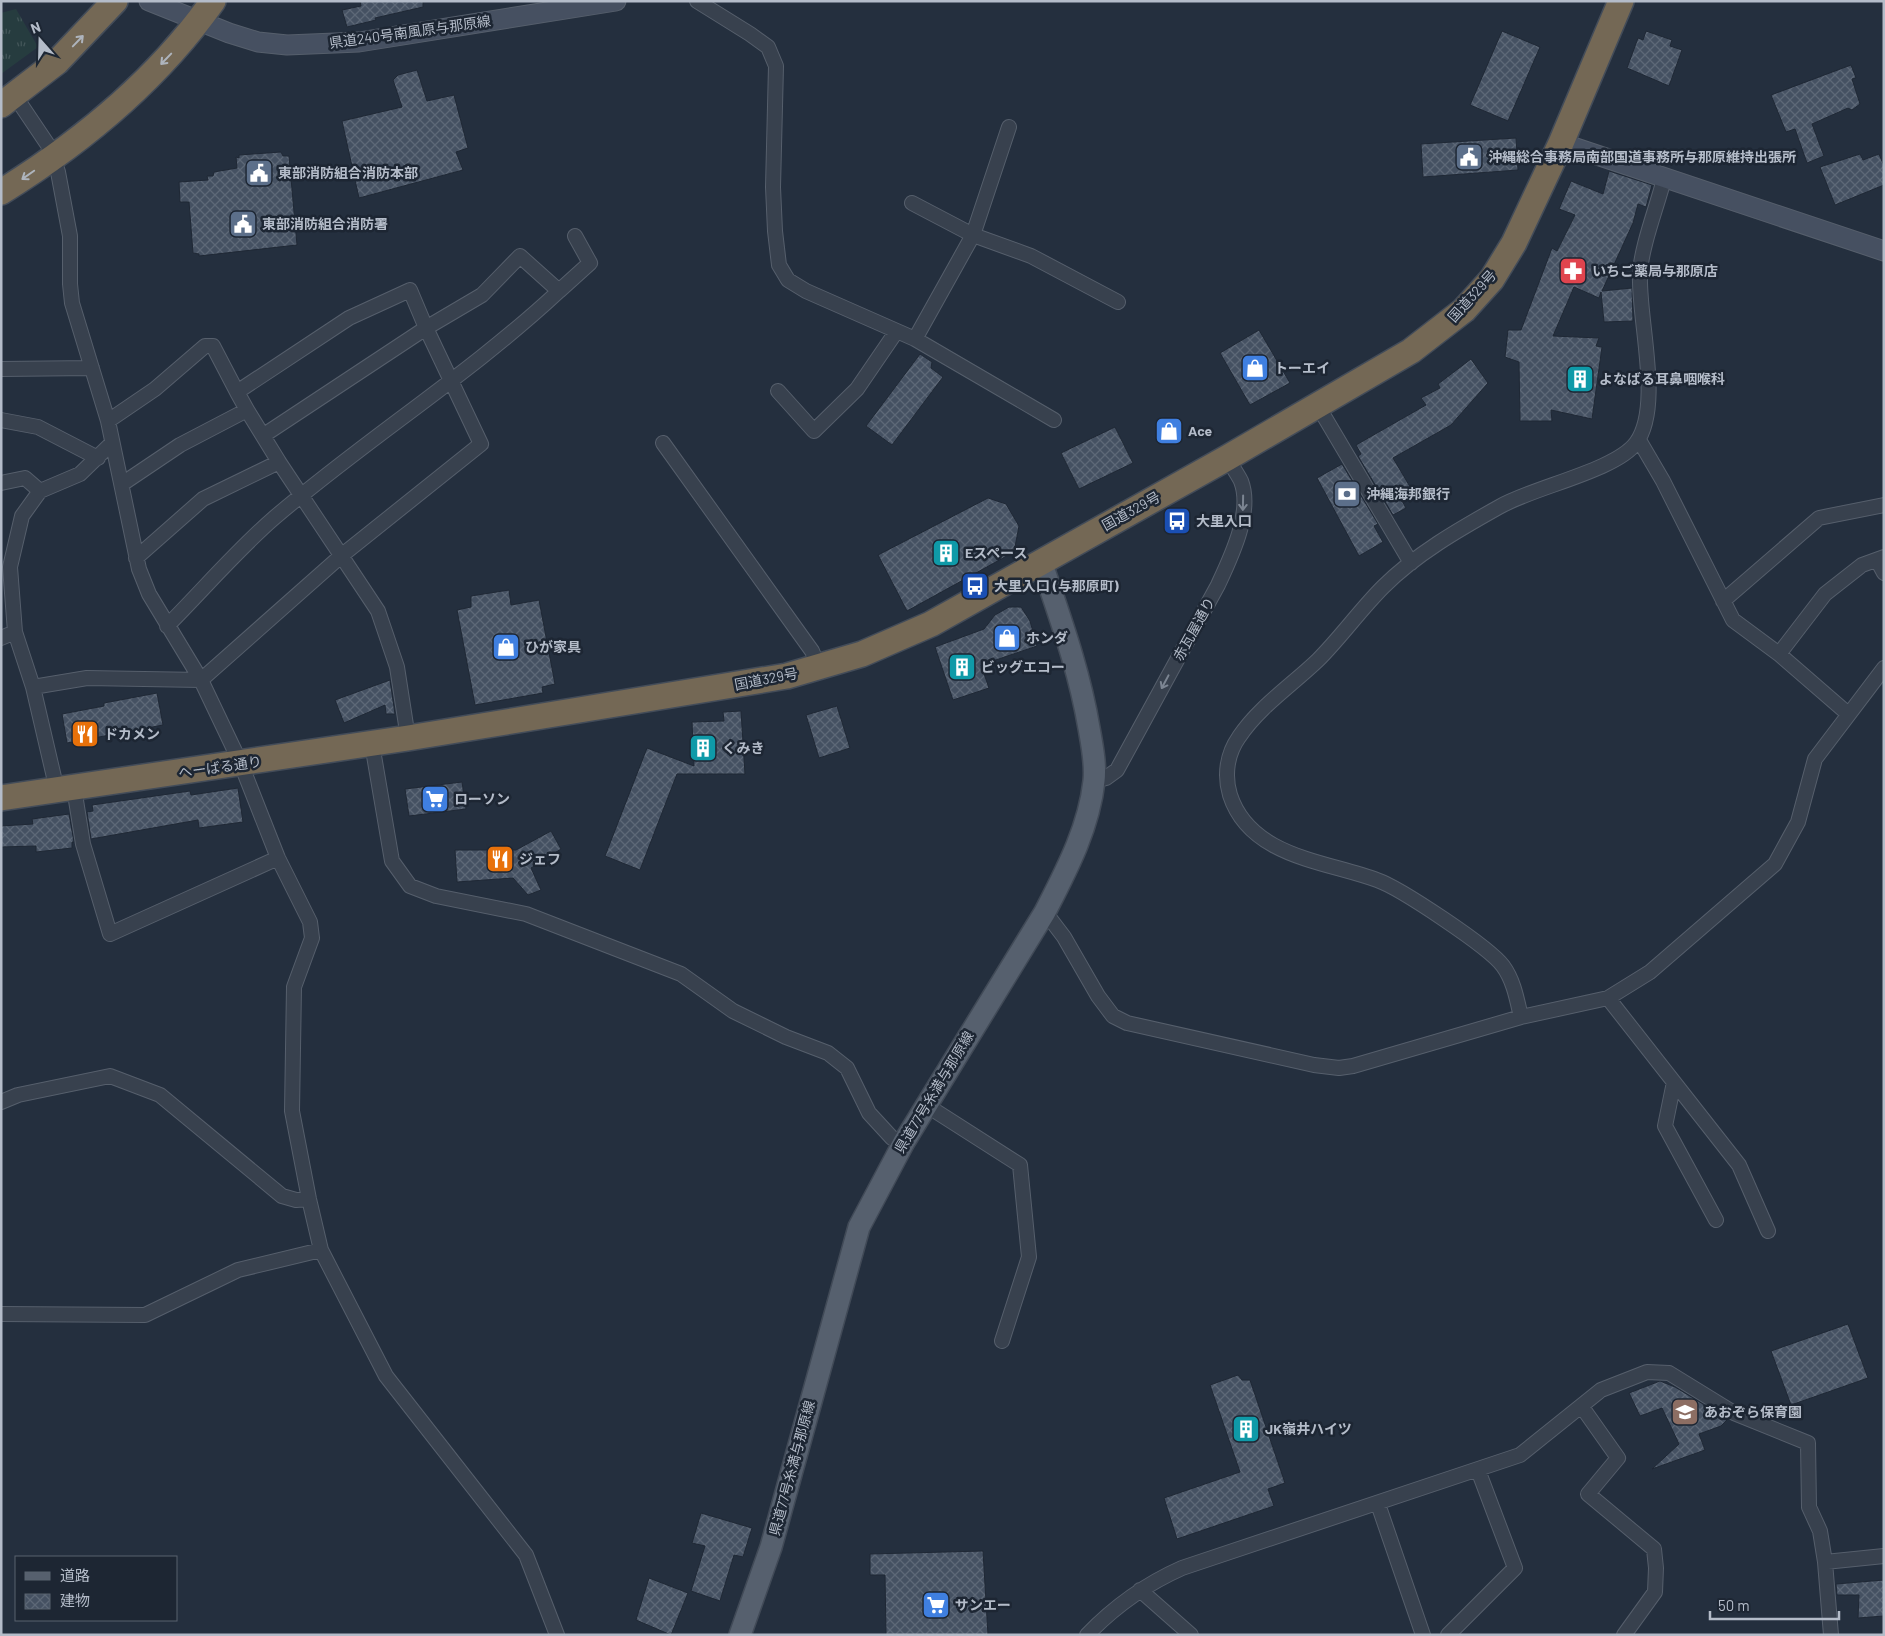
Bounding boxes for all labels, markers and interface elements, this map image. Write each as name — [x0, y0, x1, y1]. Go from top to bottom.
street label: 県道240号南風原与那原線 — [328, 12, 492, 51]
north arrow — [15, 15, 65, 65]
text: N — [28, 18, 43, 37]
one-way arrow — [72, 35, 84, 48]
one-way arrow — [160, 53, 172, 66]
public building icon: 沖縄総合事務局南部国道事務所与那原維持出張所 — [1454, 142, 1484, 172]
place label: 沖縄総合事務局南部国道事務所与那原維持出張所 — [1488, 148, 1796, 165]
public building icon: 東部消防組合消防本部 — [244, 158, 274, 188]
place label: 東部消防組合消防本部 — [278, 164, 418, 181]
one-way arrow — [21, 170, 35, 180]
public building icon: 東部消防組合消防署 — [228, 209, 258, 239]
place label: 東部消防組合消防署 — [262, 215, 388, 232]
pharmacy icon: いちご薬局与那原店 — [1558, 256, 1588, 286]
place label: いちご薬局与那原店 — [1592, 262, 1718, 279]
street label: 国道329号 — [1444, 266, 1499, 325]
shop icon: トーエイ — [1240, 353, 1270, 383]
place label: トーエイ — [1274, 359, 1330, 376]
building icon: よなばる耳鼻咽喉科 — [1565, 364, 1595, 394]
place label: よなばる耳鼻咽喉科 — [1599, 370, 1725, 387]
shop icon: Ace — [1154, 416, 1184, 446]
place label: Ace — [1188, 422, 1213, 439]
bank icon: 沖縄海邦銀行 — [1332, 479, 1362, 509]
place label: 沖縄海邦銀行 — [1366, 485, 1450, 502]
street label: 国道329号 — [1099, 488, 1163, 534]
one-way arrow — [1238, 494, 1248, 510]
bus stop icon: 大里入口 — [1162, 506, 1192, 536]
place label: 大里入口 — [1196, 512, 1252, 529]
building icon: Eスペース — [931, 538, 961, 568]
place label: Eスペース — [965, 544, 1028, 561]
bus stop icon: 大里入口 (与那原町) — [960, 571, 990, 601]
place label: 大里入口 (与那原町) — [994, 577, 1119, 594]
street label: 赤瓦屋通り — [1169, 594, 1218, 663]
shop icon: ホンダ — [992, 623, 1022, 653]
place label: ホンダ — [1026, 629, 1068, 646]
shop icon: ひが家具 — [491, 632, 521, 662]
place label: ひが家具 — [525, 638, 581, 655]
building icon: ビッグエコー — [947, 652, 977, 682]
place label: ビッグエコー — [981, 658, 1065, 675]
street label: 国道329号 — [733, 664, 799, 693]
one-way arrow — [1160, 674, 1169, 689]
restaurant icon: ドカメン — [70, 719, 100, 749]
place label: ドカメン — [104, 725, 160, 742]
building icon: くみき — [688, 733, 718, 763]
place label: くみき — [722, 739, 765, 756]
street label: へーばる通り — [177, 752, 263, 781]
supermarket icon: ローソン — [420, 784, 450, 814]
place label: ローソン — [454, 790, 510, 807]
restaurant icon: ジェフ — [485, 844, 515, 874]
place label: ジェフ — [519, 850, 561, 867]
street label: 県道77号糸満与那原線 — [890, 1028, 977, 1156]
school or university icon: あおぞら保育園 — [1670, 1397, 1700, 1427]
street label: 県道77号糸満与那原線 — [765, 1398, 818, 1537]
place label: あおぞら保育園 — [1704, 1403, 1802, 1420]
building icon: JK嶺井ハイツ — [1231, 1414, 1261, 1444]
place label: JK嶺井ハイツ — [1265, 1420, 1352, 1437]
legend — [15, 1556, 178, 1621]
text: 道路 — [60, 1566, 90, 1584]
scale bar — [1710, 1588, 1839, 1620]
supermarket icon: サンエー — [921, 1590, 951, 1620]
text: 建物 — [60, 1591, 90, 1609]
place label: サンエー — [955, 1596, 1011, 1613]
text: 50 m — [1718, 1596, 1750, 1614]

